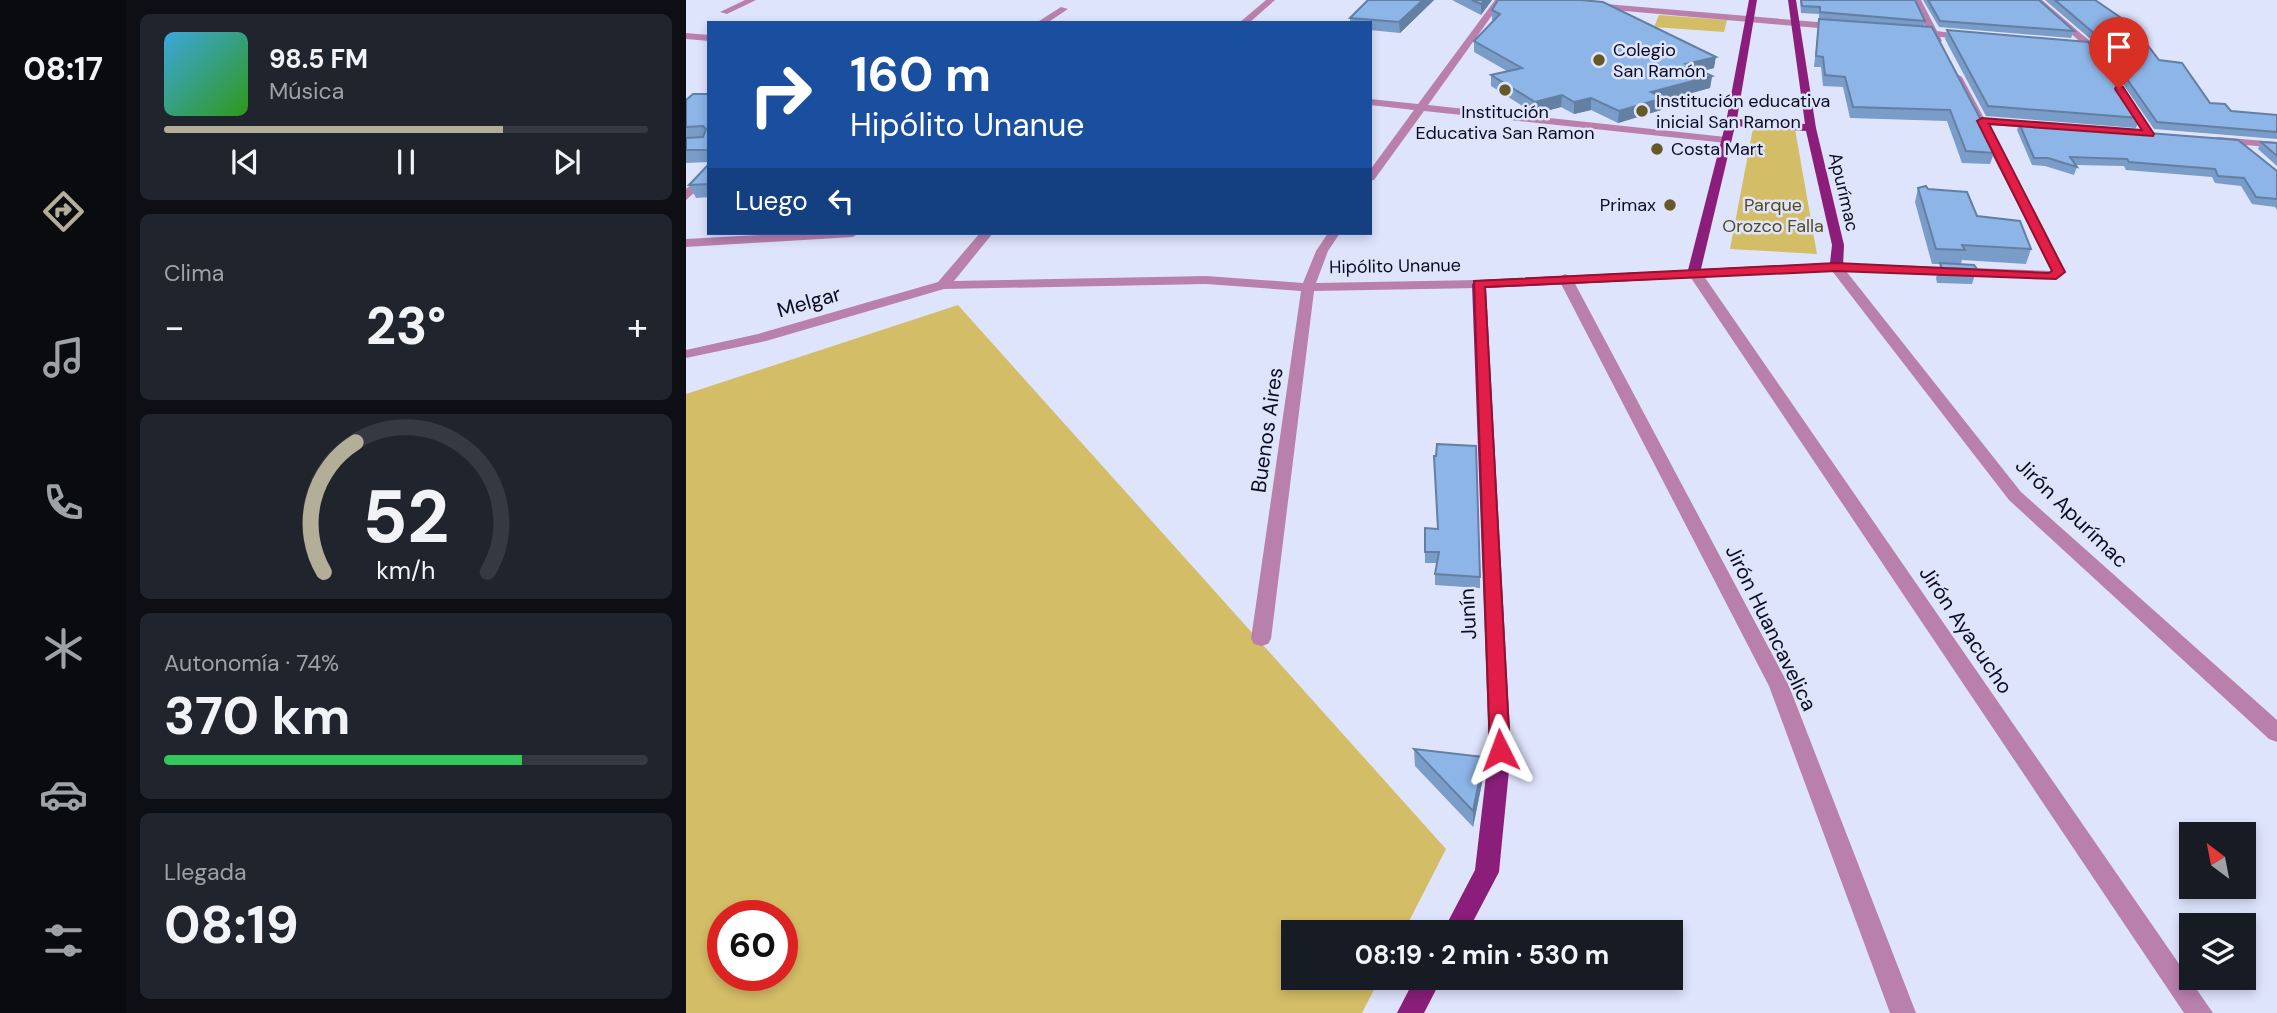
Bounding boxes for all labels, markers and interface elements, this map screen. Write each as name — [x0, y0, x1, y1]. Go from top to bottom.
pin — [2089, 17, 2149, 89]
icon: arrive — [2100, 28, 2138, 66]
place label: Colegio San Ramón — [1613, 38, 1706, 83]
text: 98.5 FM — [269, 42, 368, 76]
text: 160 m — [850, 42, 991, 106]
text: 08:17 — [23, 48, 103, 90]
icon: right — [735, 49, 826, 140]
marker: Colegio San Ramón — [1591, 52, 1607, 68]
text: Música — [269, 76, 344, 106]
marker: Institución Educativa San Ramon — [1497, 82, 1513, 98]
place label: Institución educativa inicial San Ramon — [1656, 89, 1830, 134]
place label: Institución Educativa San Ramon — [1415, 100, 1595, 145]
marker: Institución educativa inicial San Ramon — [1634, 103, 1650, 119]
text: Hipólito Unanue — [850, 104, 1085, 146]
place label: Costa Mart — [1671, 137, 1764, 161]
marker: Costa Mart — [1649, 141, 1665, 157]
icon: previous — [226, 143, 264, 181]
icon: pause — [387, 143, 425, 181]
icon: next — [548, 143, 586, 181]
street label: Apurímac — [1823, 150, 1865, 234]
icon: left — [822, 182, 860, 220]
text: Luego — [735, 184, 808, 218]
icon: directions — [39, 187, 88, 236]
place label: Primax — [1600, 193, 1656, 217]
park label: Parque Orozco Falla — [1722, 193, 1824, 238]
marker: Primax — [1662, 197, 1678, 213]
street label: Hipólito Unanue — [1329, 253, 1461, 279]
text: Clima — [164, 258, 224, 288]
street label: Melgar — [774, 279, 844, 324]
text: 23° — [366, 292, 446, 360]
text: − — [164, 302, 185, 352]
text: + — [627, 302, 648, 352]
icon: music — [39, 333, 88, 382]
street label: Buenos Aires — [1244, 366, 1290, 494]
street label: Jirón Apurímac — [2009, 452, 2135, 574]
text: 52 — [363, 471, 449, 566]
icon: phone — [39, 478, 88, 527]
street label: Jirón Huancavelica — [1719, 540, 1823, 716]
text: km/h — [376, 554, 436, 587]
street label: Jirón Ayacucho — [1913, 561, 2019, 699]
street label: Junín — [1453, 588, 1483, 640]
icon: climate — [39, 624, 88, 673]
text: Autonomía · 74% — [164, 648, 339, 678]
text: 370 km — [164, 682, 350, 750]
position arrow — [1463, 713, 1537, 787]
icon: car — [39, 770, 88, 819]
north arrow — [2179, 822, 2256, 900]
map controls — [2179, 822, 2256, 990]
text: Llegada — [164, 857, 247, 887]
text: 08:19 — [164, 891, 299, 959]
speed limit sign: 60 — [707, 900, 798, 991]
button: layers — [2179, 913, 2256, 990]
icon: filters — [39, 916, 88, 965]
text: 08:19 · 2 min · 530 m — [1355, 938, 1609, 972]

